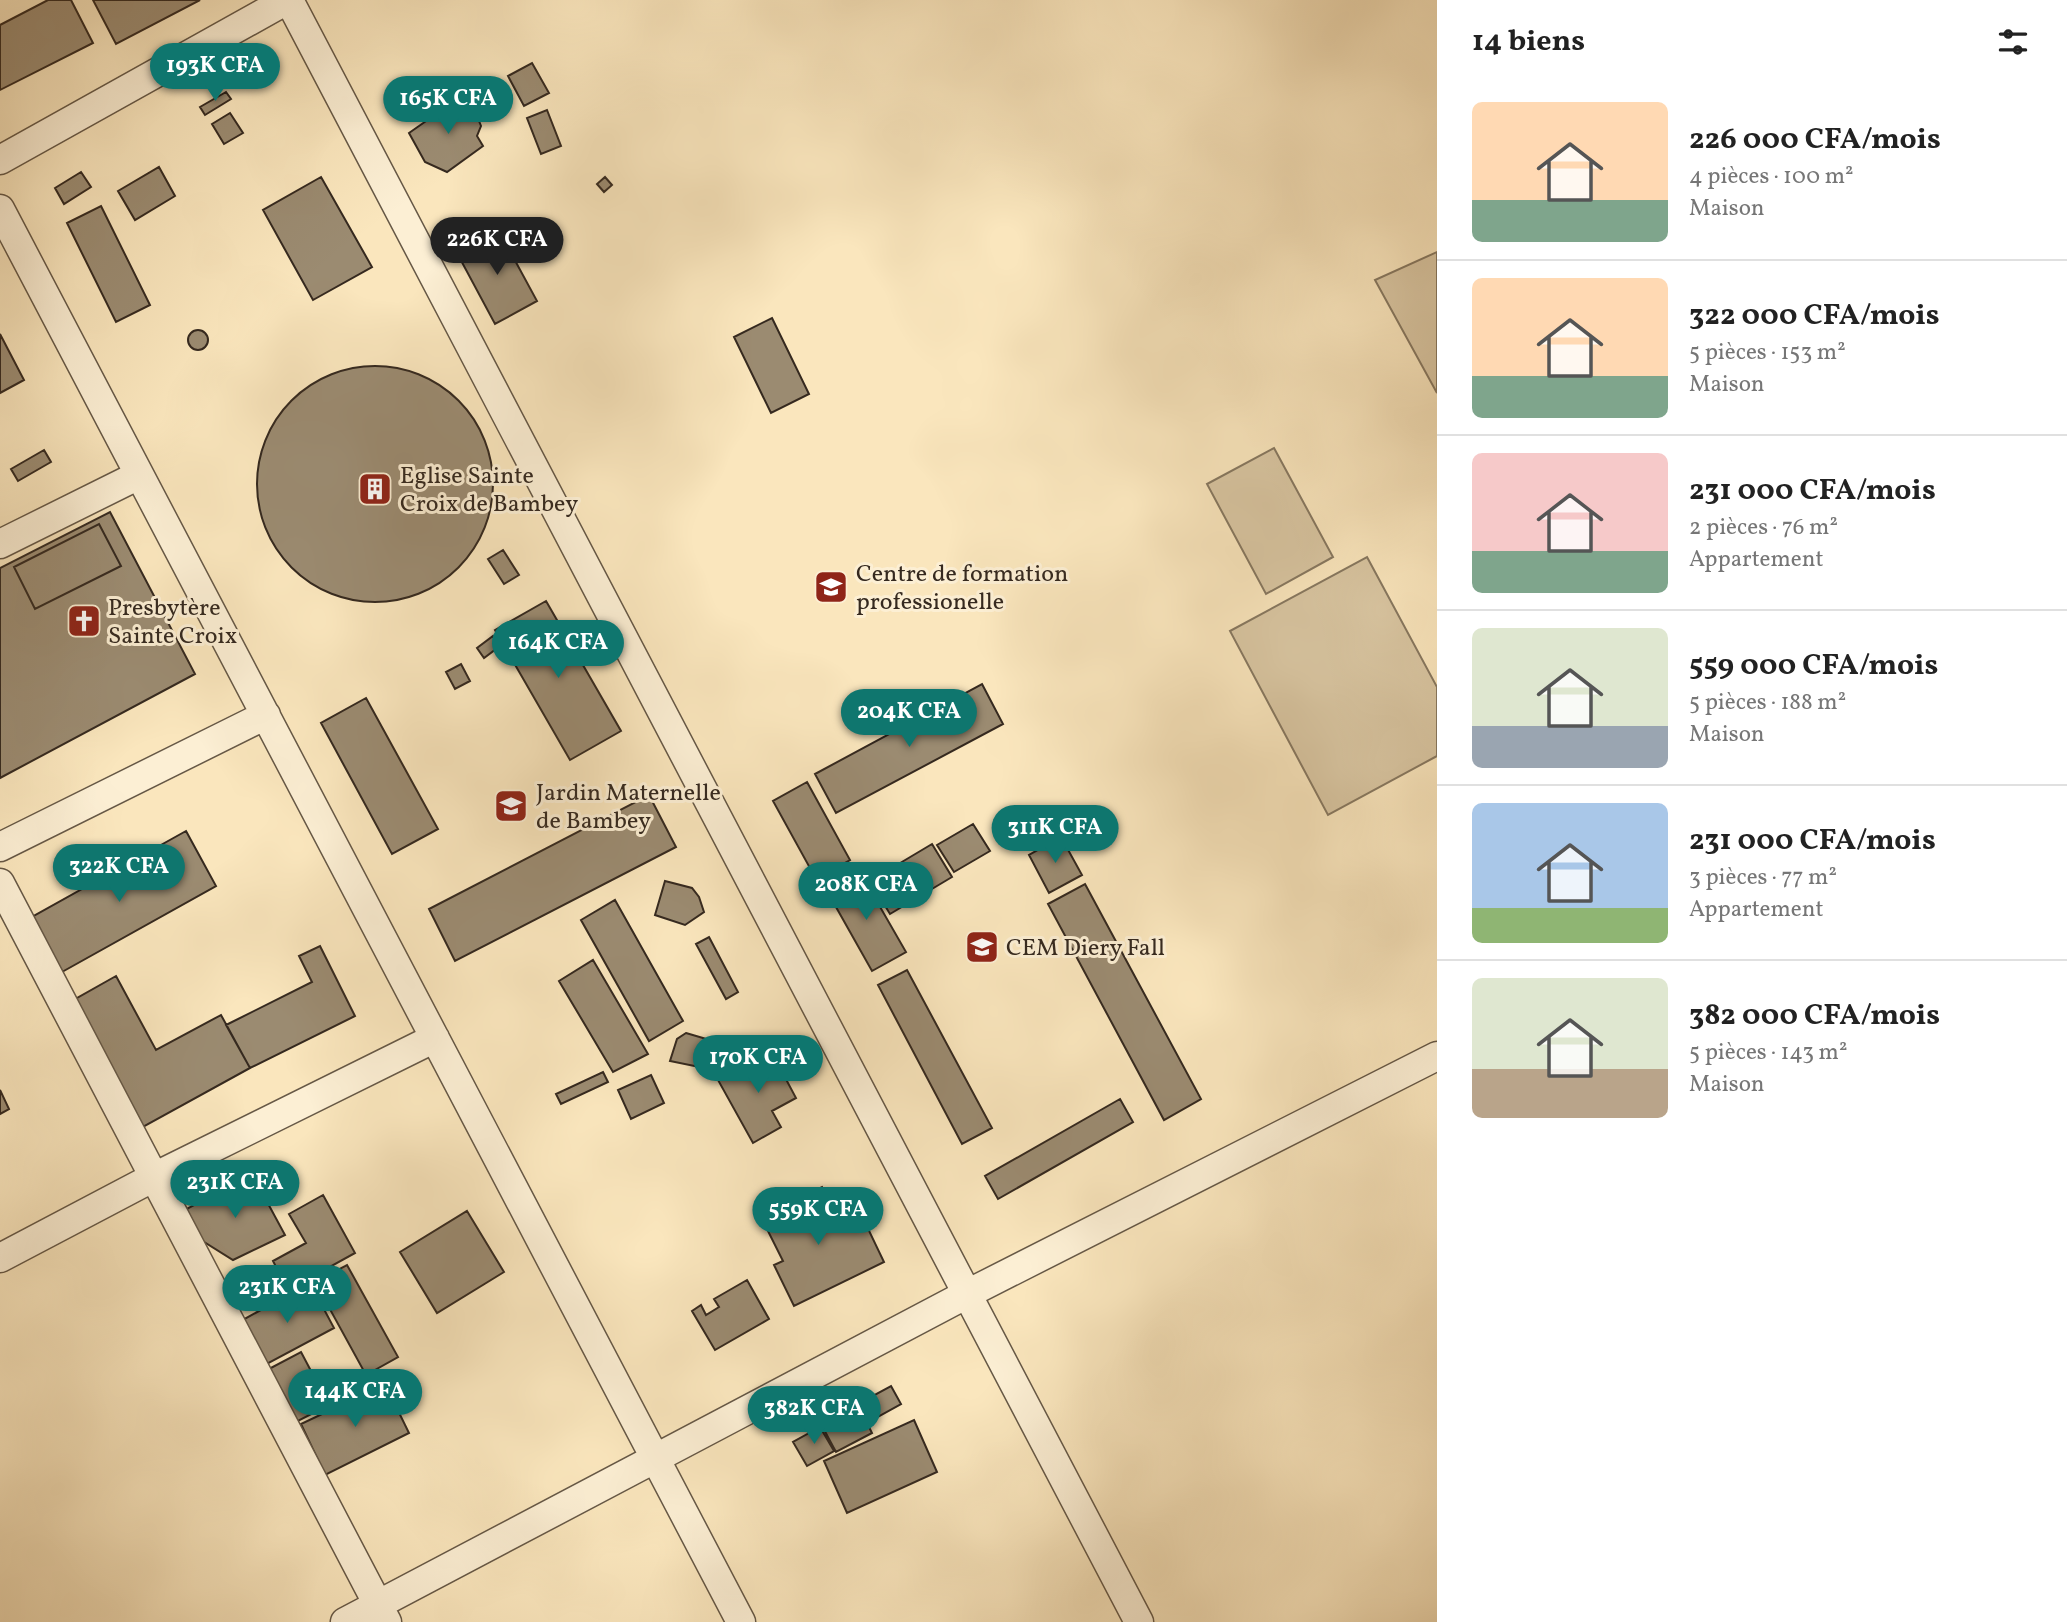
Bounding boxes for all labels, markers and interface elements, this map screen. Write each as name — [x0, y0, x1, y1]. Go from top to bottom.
text: 14 biens — [1472, 21, 1585, 63]
icon: filters — [1994, 23, 2032, 61]
pin: 193K CFA — [143, 43, 287, 103]
text: 193K CFA — [166, 50, 264, 82]
pin: 165K CFA — [376, 76, 520, 136]
text: 165K CFA — [399, 83, 497, 115]
text: 226 000 CFA/mois — [1689, 119, 1941, 161]
icon: home — [1528, 130, 1612, 214]
text: 4 pièces · 100 m² — [1689, 161, 1854, 193]
text: Maison — [1689, 193, 1765, 225]
pin: 226K CFA — [425, 218, 569, 277]
text: 226K CFA — [446, 224, 548, 256]
text: 322 000 CFA/mois — [1689, 295, 1940, 337]
icon: home — [1528, 306, 1612, 390]
text: 5 pièces · 153 m² — [1689, 337, 1846, 369]
text: Maison — [1689, 369, 1765, 401]
place label: Eglise Sainte Croix de Bambey — [400, 460, 578, 522]
building icon: Eglise Sainte Croix de Bambey — [356, 470, 394, 508]
text: 231 000 CFA/mois — [1689, 470, 1936, 512]
icon: home — [1528, 481, 1612, 565]
text: 2 pièces · 76 m² — [1689, 512, 1838, 544]
text: Appartement — [1689, 544, 1824, 576]
place label: Centre de formation professionelle — [856, 558, 1068, 620]
school or university icon: Centre de formation professionelle — [812, 568, 850, 606]
place label: Presbytère Sainte Croix — [108, 592, 237, 654]
church icon: Presbytère Sainte Croix — [65, 602, 103, 640]
pin: 164K CFA — [486, 620, 630, 680]
text: 164K CFA — [508, 627, 608, 659]
text: 559 000 CFA/mois — [1689, 645, 1938, 687]
icon: home — [1528, 656, 1612, 740]
text: 5 pièces · 188 m² — [1689, 687, 1846, 719]
pin: 204K CFA — [837, 690, 981, 749]
text: 204K CFA — [857, 696, 961, 728]
text: Maison — [1689, 719, 1765, 751]
place label: Jardin Maternelle de Bambey — [536, 777, 721, 839]
school or university icon: Jardin Maternelle de Bambey — [492, 787, 530, 825]
pin: 311K CFA — [983, 806, 1127, 865]
text: 311K CFA — [1008, 812, 1102, 844]
text: 231 000 CFA/mois — [1689, 820, 1936, 862]
icon: home — [1528, 831, 1612, 915]
pin: 322K CFA — [47, 844, 191, 904]
text: 322K CFA — [69, 851, 169, 883]
pin: 208K CFA — [794, 862, 938, 922]
text: 3 pièces · 77 m² — [1689, 862, 1837, 894]
text: 208K CFA — [814, 869, 918, 901]
text: Appartement — [1689, 894, 1824, 926]
school or university icon: CEM Diery Fall — [963, 928, 1001, 966]
place label: CEM Diery Fall — [1006, 932, 1165, 966]
text: 382 000 CFA/mois — [1689, 995, 1940, 1037]
icon: home — [1528, 1006, 1612, 1090]
pin: 170K CFA — [686, 1036, 830, 1095]
text: 5 pièces · 143 m² — [1689, 1037, 1847, 1069]
text: 170K CFA — [709, 1042, 807, 1074]
text: Maison — [1689, 1069, 1765, 1101]
pin: 231K CFA — [163, 1160, 307, 1220]
text: 231K CFA — [186, 1167, 284, 1199]
pin: 559K CFA — [746, 1188, 890, 1247]
text: 559K CFA — [768, 1194, 868, 1226]
pin: 231K CFA — [215, 1266, 359, 1325]
text: 231K CFA — [238, 1272, 336, 1304]
pin: 144K CFA — [283, 1370, 427, 1429]
text: 144K CFA — [304, 1376, 406, 1408]
pin: 382K CFA — [742, 1386, 886, 1446]
text: 382K CFA — [764, 1393, 864, 1425]

